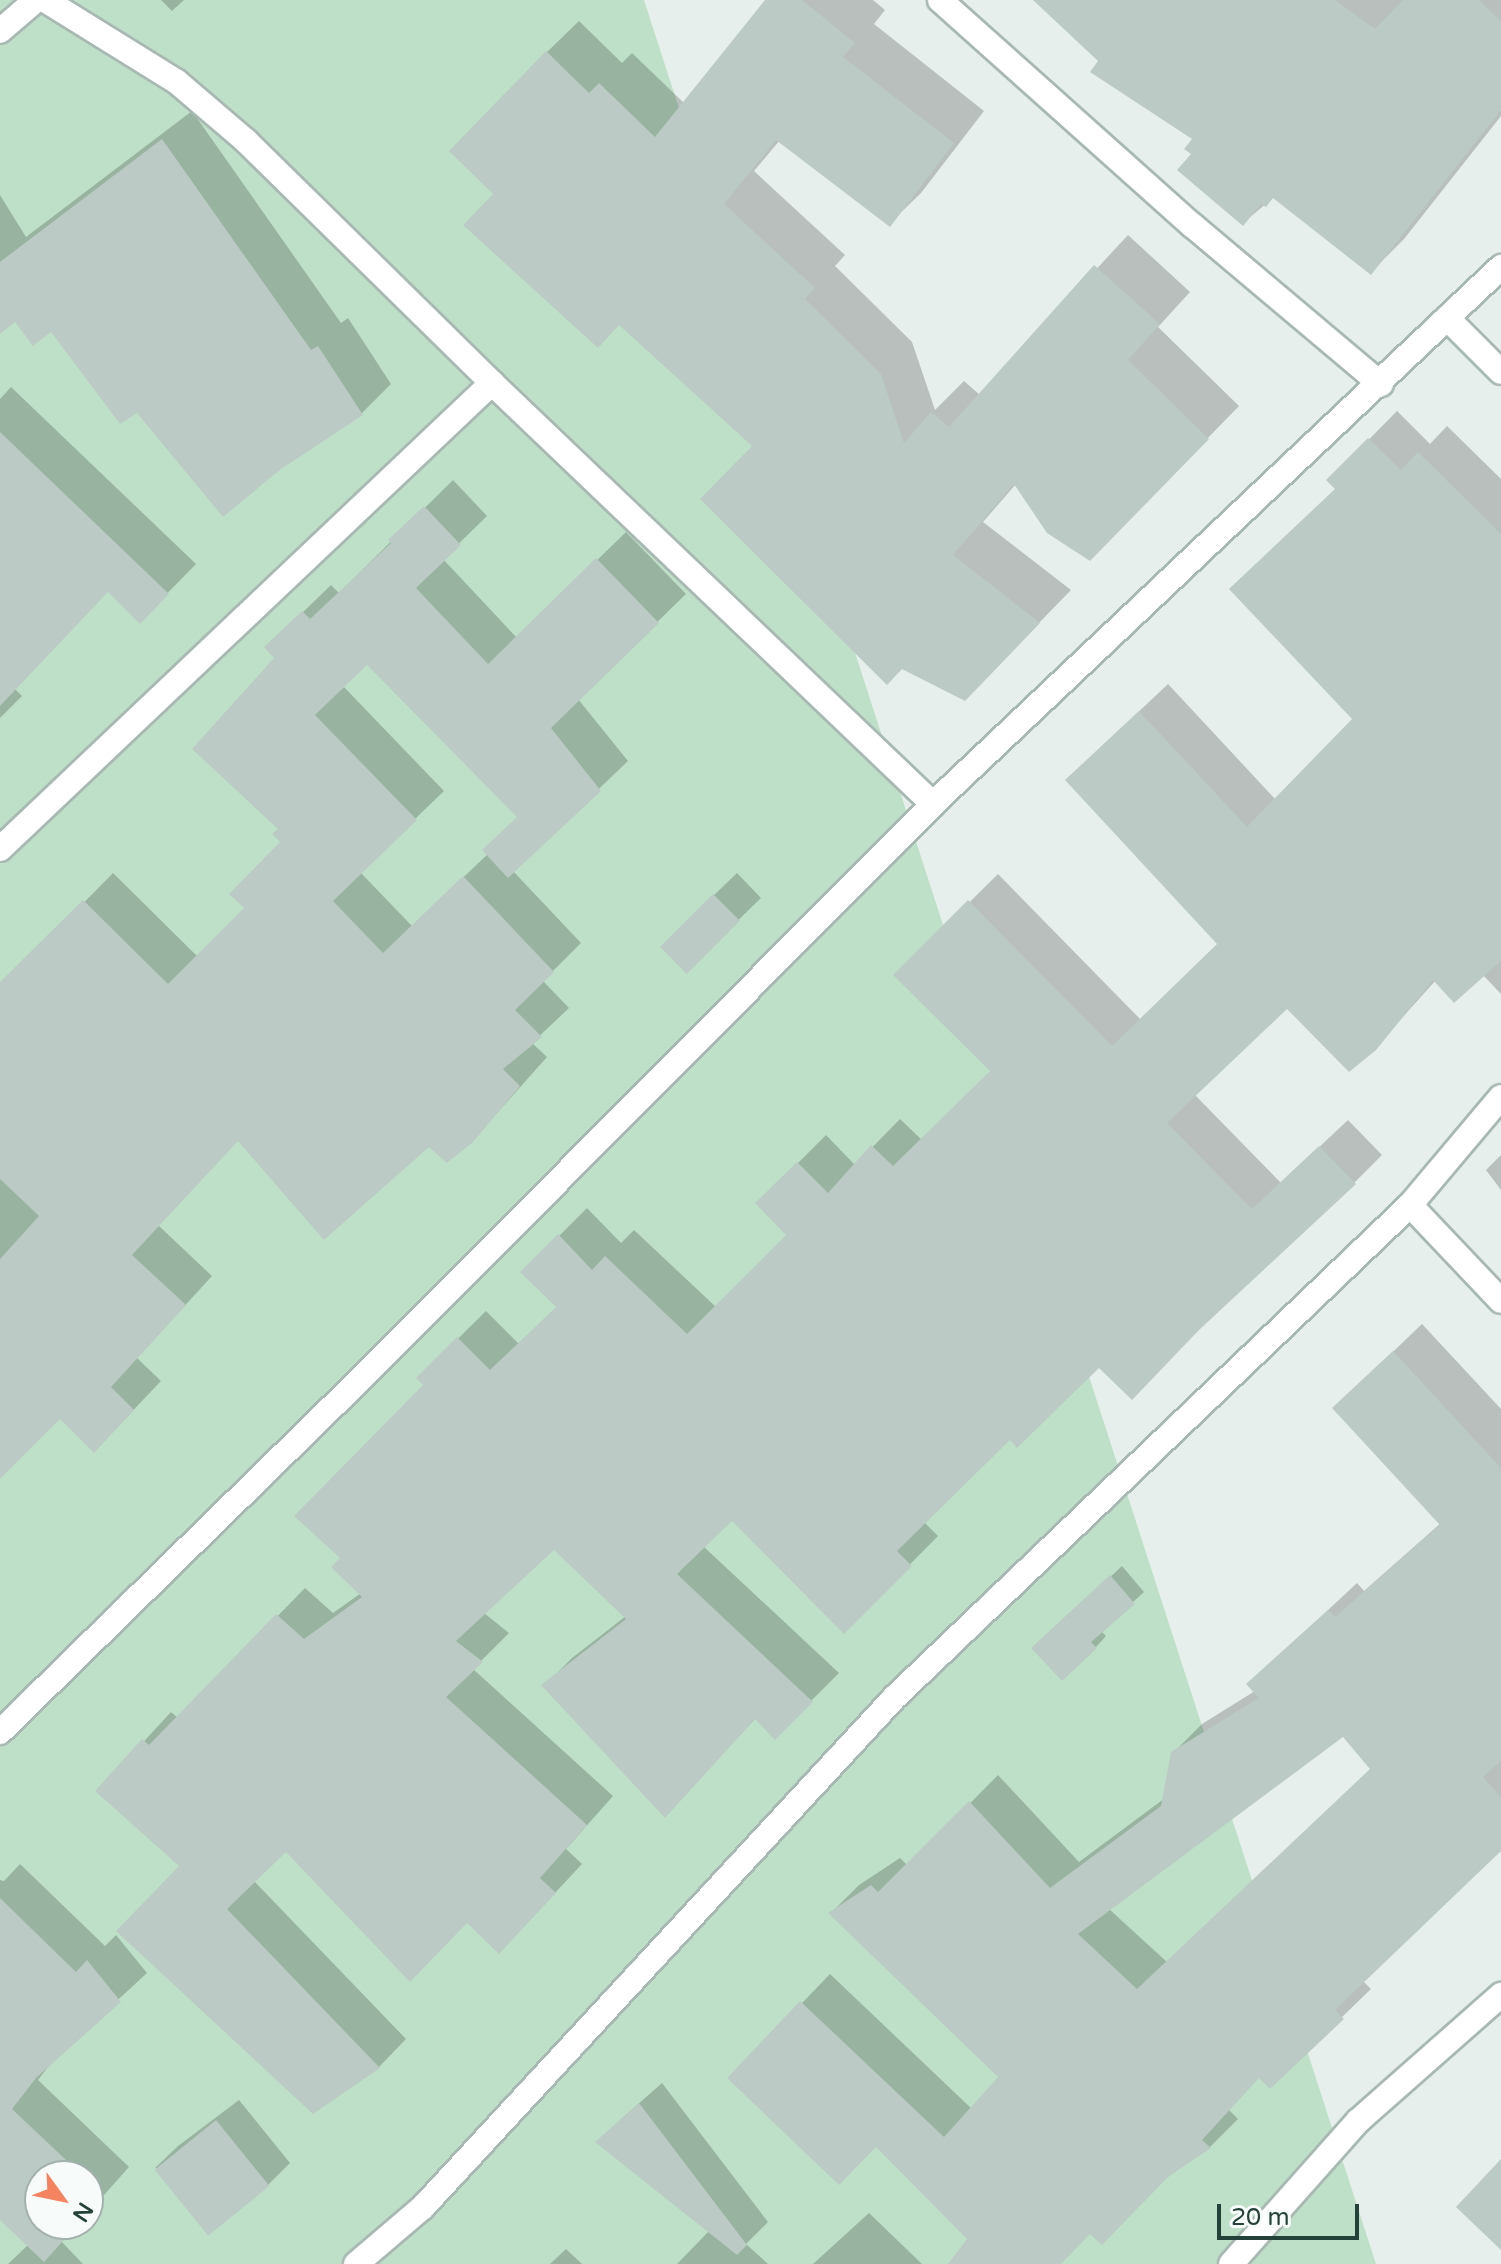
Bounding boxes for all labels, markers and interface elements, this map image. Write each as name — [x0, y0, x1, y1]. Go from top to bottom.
north arrow — [24, 2160, 104, 2240]
scale bar — [1221, 2188, 1363, 2238]
text: N — [67, 2197, 98, 2226]
text: 20 m — [1231, 2203, 1289, 2232]

